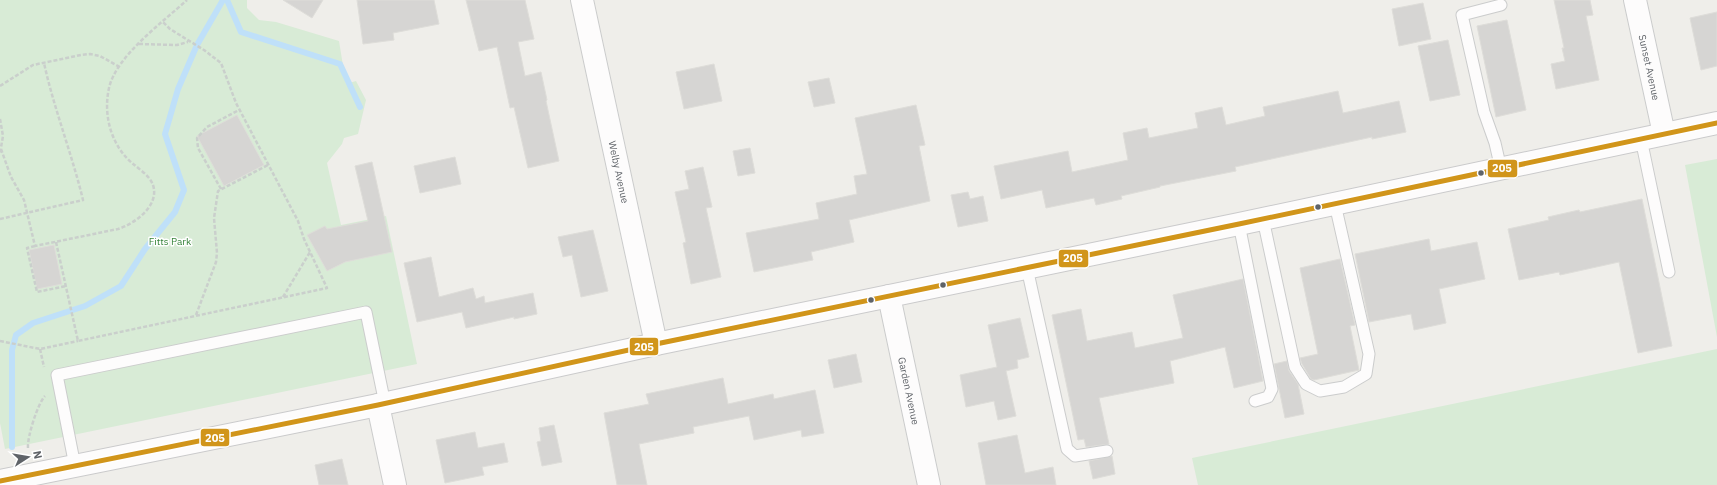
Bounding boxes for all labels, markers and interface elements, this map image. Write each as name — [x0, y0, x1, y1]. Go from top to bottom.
street label: Sunset Avenue — [1636, 33, 1663, 102]
street label: Welby Avenue — [606, 140, 632, 205]
line badge: 205 — [1487, 159, 1518, 178]
text: 205 — [1492, 161, 1512, 175]
unlabelled marker — [1476, 168, 1486, 178]
unlabelled marker — [1313, 202, 1323, 212]
park label: Fitts Park — [149, 235, 192, 248]
line badge: 205 — [1058, 249, 1089, 268]
text: 205 — [1063, 251, 1083, 265]
unlabelled marker — [938, 280, 948, 290]
unlabelled marker — [866, 295, 876, 305]
line badge: 205 — [629, 337, 659, 356]
text: 205 — [634, 340, 654, 354]
street label: Garden Avenue — [896, 356, 923, 426]
line badge: 205 — [200, 428, 230, 447]
text: 205 — [205, 431, 225, 445]
north arrow — [8, 437, 48, 477]
text: N — [30, 450, 45, 460]

